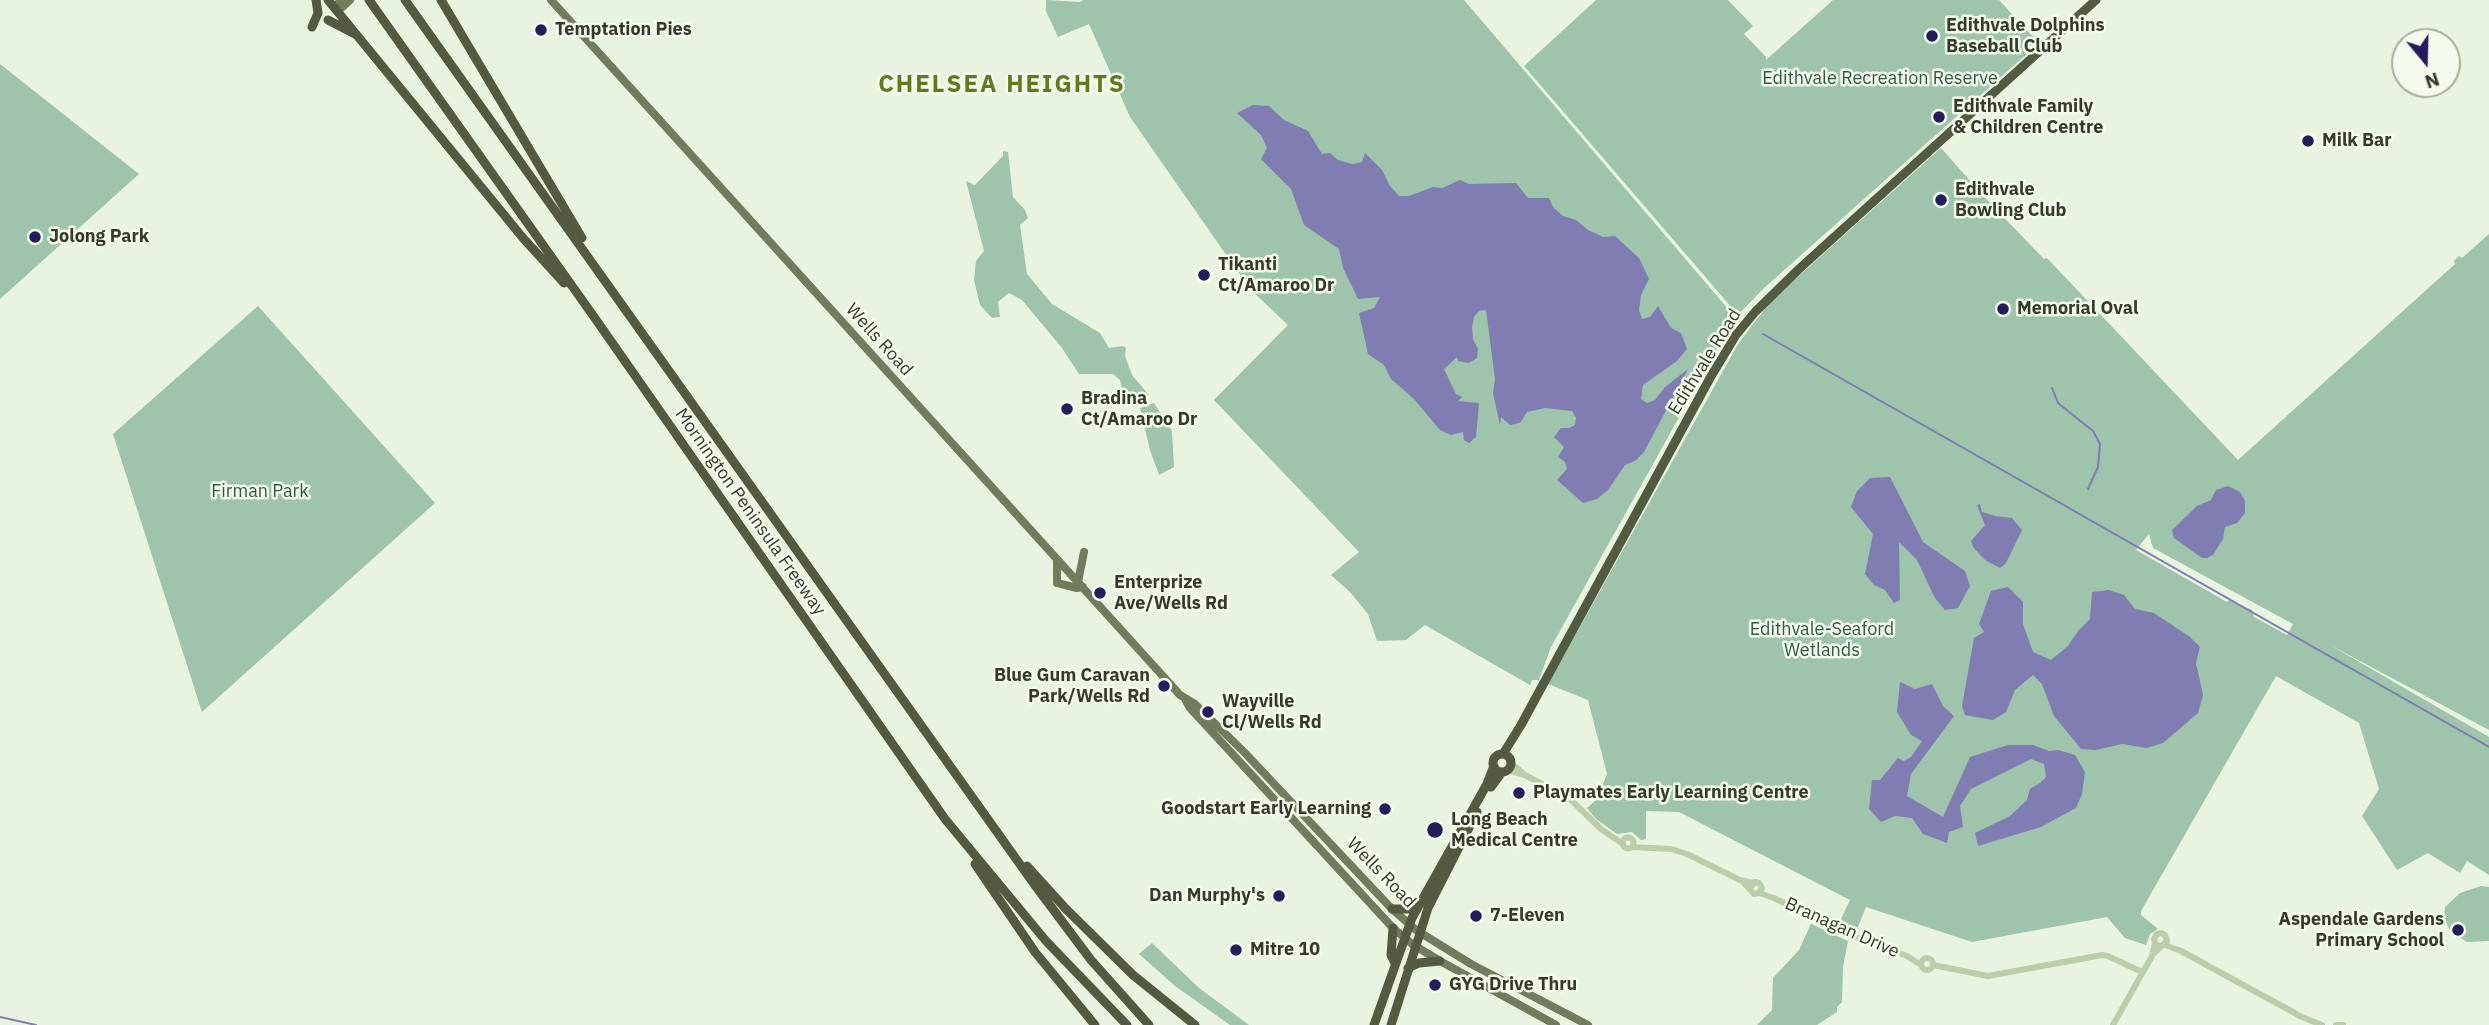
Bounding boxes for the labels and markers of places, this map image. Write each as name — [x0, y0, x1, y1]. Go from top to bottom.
place label: Edithvale Dolphins Baseball Club — [1946, 15, 2105, 58]
place label: Temptation Pies — [555, 19, 692, 41]
marker: Temptation Pies — [533, 22, 549, 38]
marker: Edithvale Dolphins Baseball Club — [1924, 28, 1940, 44]
place label: Edithvale Family & Children Centre — [1953, 96, 2103, 138]
marker: Edithvale Family & Children Centre — [1931, 109, 1947, 125]
place label: Milk Bar — [2322, 130, 2391, 152]
marker: Milk Bar — [2300, 133, 2316, 149]
place label: Edithvale Bowling Club — [1955, 179, 2066, 222]
marker: Edithvale Bowling Club — [1933, 192, 1949, 208]
place label: Jolong Park — [49, 226, 149, 248]
marker: Jolong Park — [27, 229, 43, 245]
place label: Tikanti Ct/Amaroo Dr — [1218, 254, 1334, 296]
marker: Tikanti Ct/Amaroo Dr — [1196, 267, 1212, 283]
place label: Memorial Oval — [2017, 298, 2139, 320]
marker: Memorial Oval — [1995, 301, 2011, 317]
place label: Bradina Ct/Amaroo Dr — [1081, 388, 1197, 430]
marker: Bradina Ct/Amaroo Dr — [1059, 401, 1075, 417]
place label: Enterprize Ave/Wells Rd — [1114, 572, 1228, 614]
marker: Enterprize Ave/Wells Rd — [1092, 585, 1108, 601]
place label: Blue Gum Caravan Park/Wells Rd — [994, 665, 1150, 708]
marker: Blue Gum Caravan Park/Wells Rd — [1156, 678, 1172, 694]
place label: Wayville Cl/Wells Rd — [1222, 691, 1322, 734]
marker: Wayville Cl/Wells Rd — [1200, 704, 1216, 720]
place label: Playmates Early Learning Centre — [1533, 782, 1809, 804]
marker: Playmates Early Learning Centre — [1511, 785, 1527, 801]
place label: Goodstart Early Learning — [1161, 798, 1371, 820]
marker: Goodstart Early Learning — [1377, 801, 1393, 817]
place label: Long Beach Medical Centre — [1451, 809, 1578, 852]
marker: Long Beach Medical Centre — [1425, 820, 1445, 840]
place label: Dan Murphy's — [1149, 885, 1265, 907]
marker: Dan Murphy's — [1271, 888, 1287, 904]
place label: 7-Eleven — [1490, 905, 1565, 927]
marker: 7-Eleven — [1468, 908, 1484, 924]
place label: Aspendale Gardens Primary School — [2279, 909, 2444, 951]
marker: Aspendale Gardens Primary School — [2450, 922, 2466, 938]
place label: Mitre 10 — [1250, 939, 1320, 961]
marker: Mitre 10 — [1228, 942, 1244, 958]
place label: GYG Drive Thru — [1449, 974, 1577, 996]
marker: GYG Drive Thru — [1427, 977, 1443, 993]

